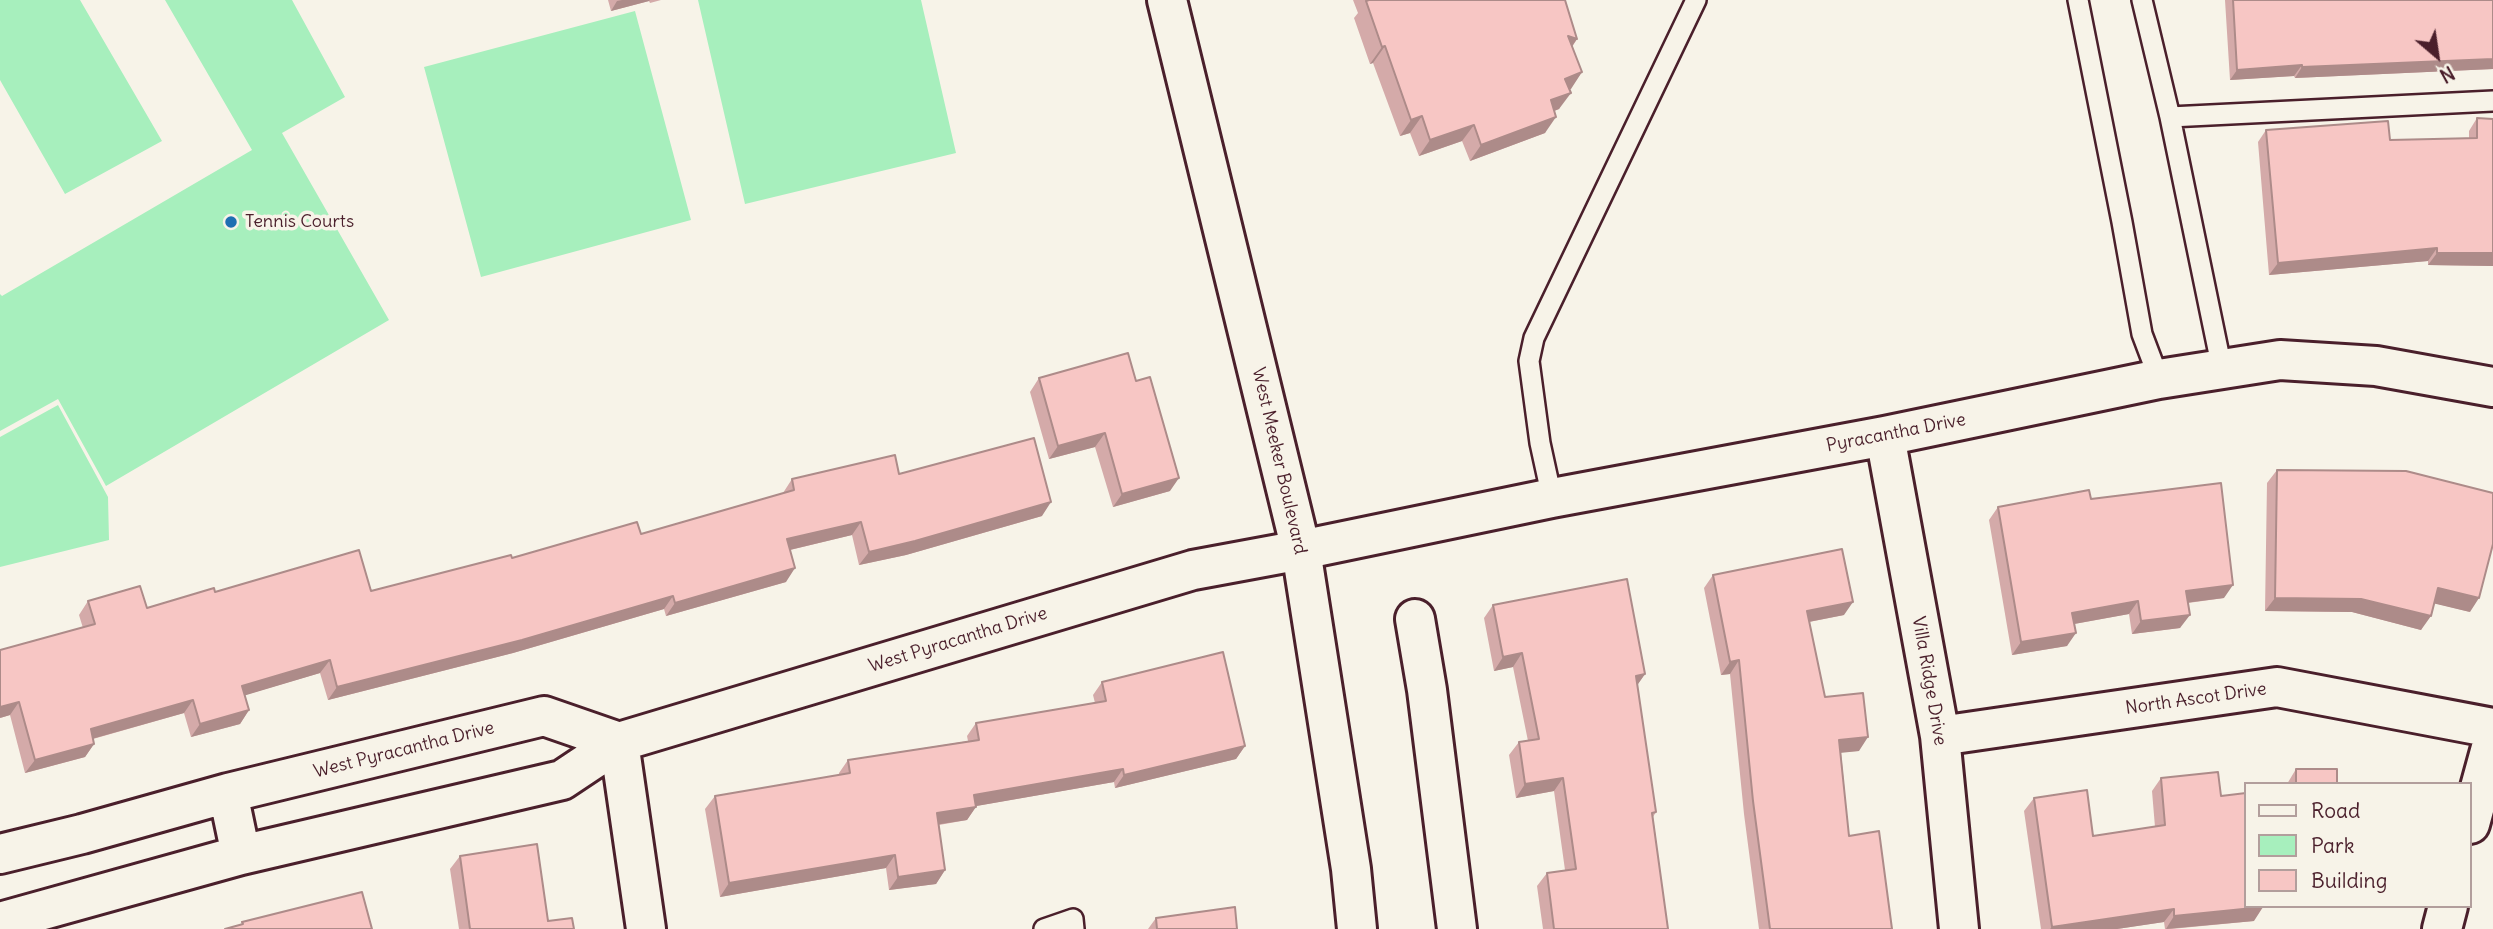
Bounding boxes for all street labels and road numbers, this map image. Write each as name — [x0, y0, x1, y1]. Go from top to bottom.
street label: West Meeker Boulevard — [1247, 366, 1311, 556]
street label: Pyracantha Drive — [1824, 409, 1968, 457]
street label: West Pyracantha Drive — [866, 603, 1050, 677]
street label: Villa Ridge Drive — [1907, 615, 1951, 747]
street label: North Ascot Drive — [2124, 678, 2268, 720]
street label: West Pyracantha Drive — [311, 717, 497, 783]

